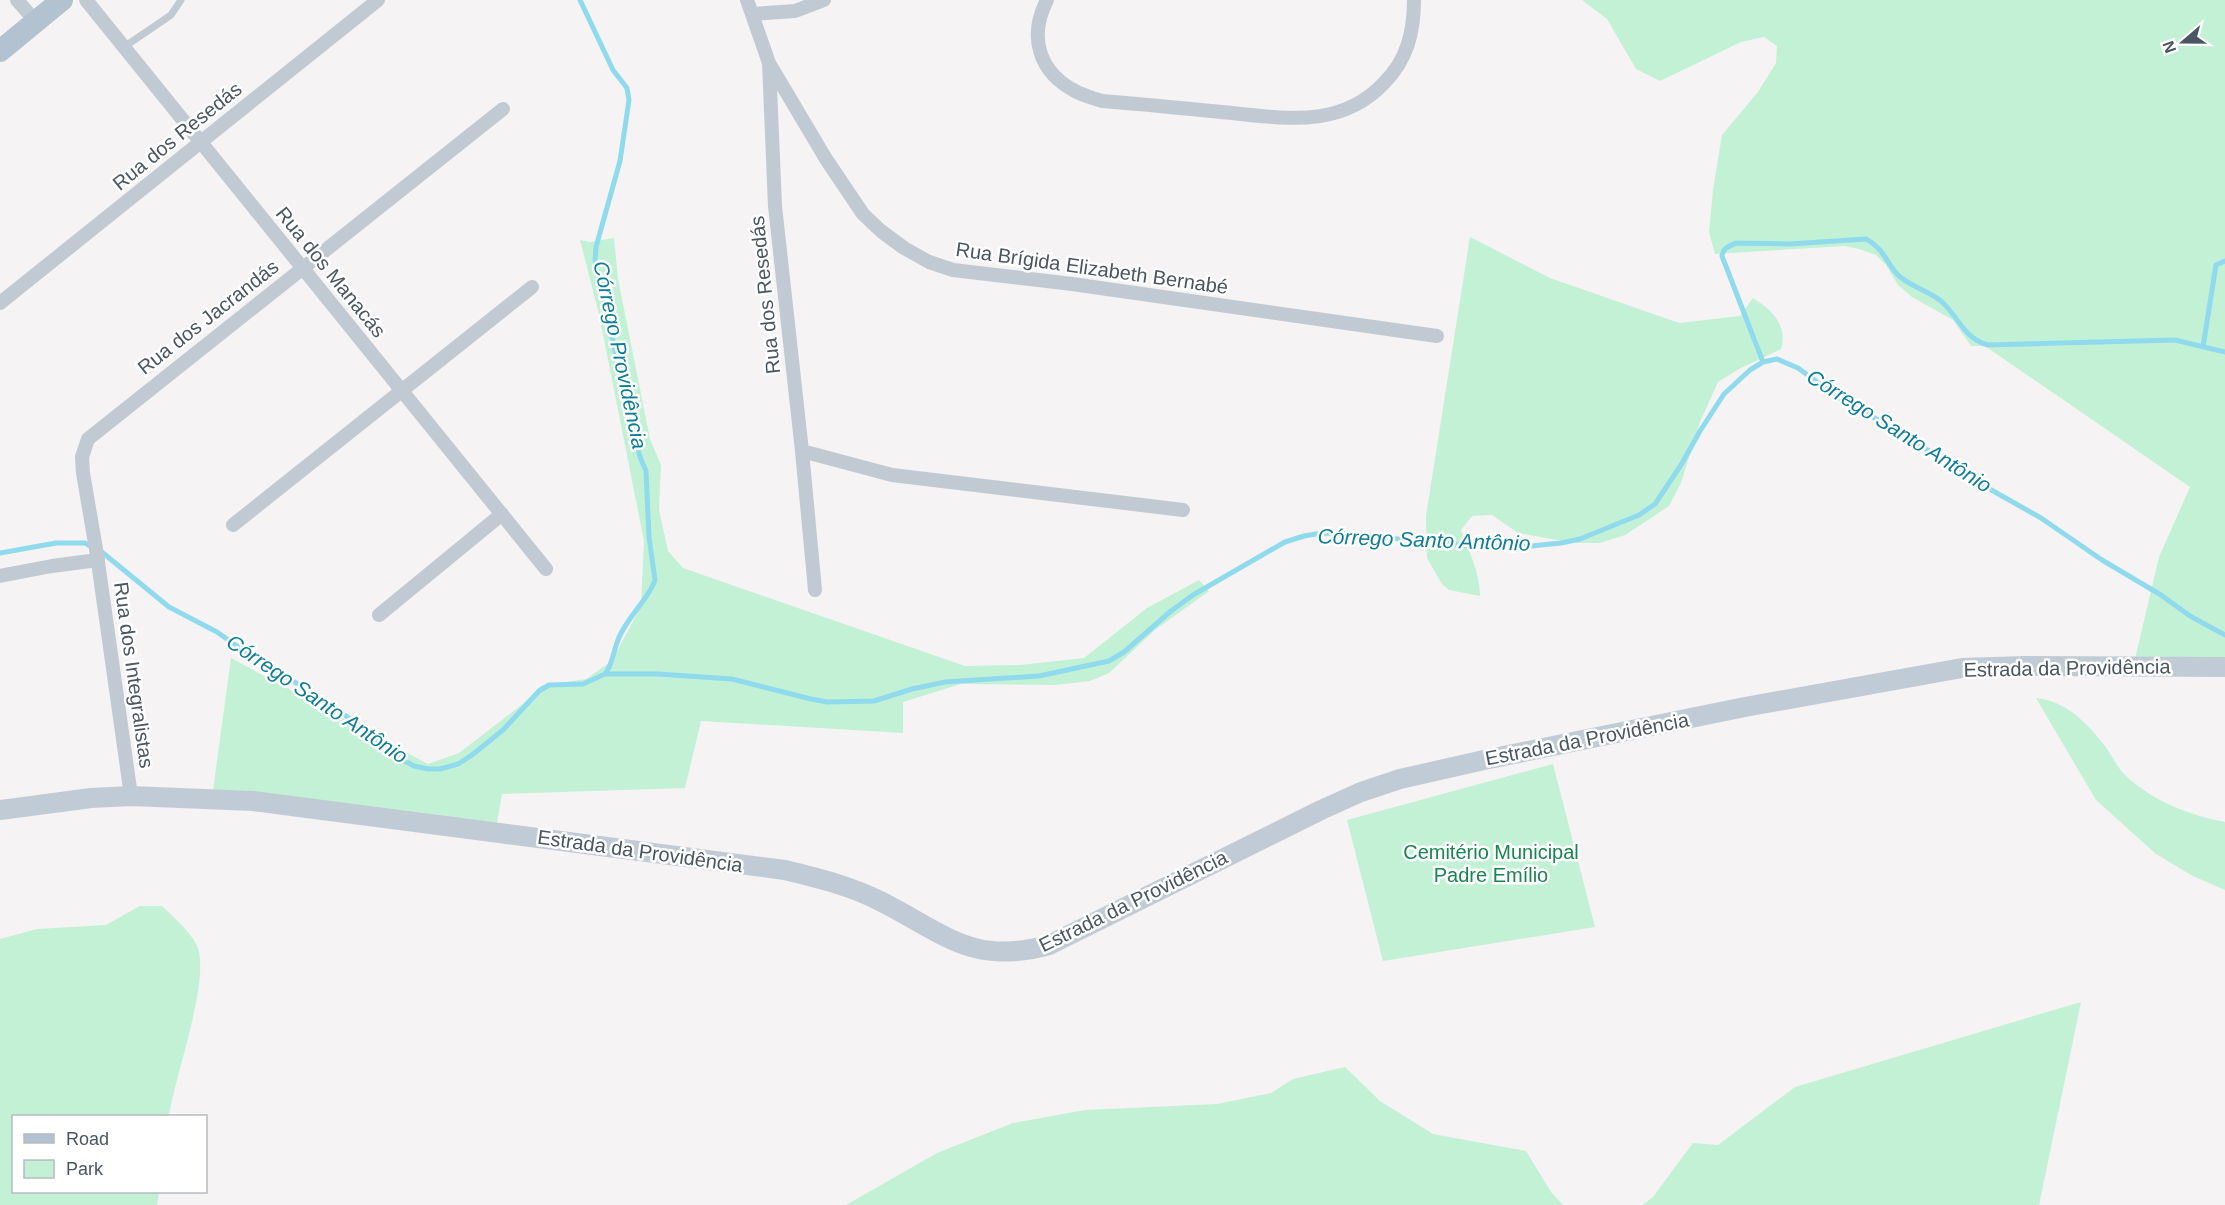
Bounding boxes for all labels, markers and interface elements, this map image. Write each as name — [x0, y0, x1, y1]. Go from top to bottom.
north arrow — [2153, 12, 2213, 72]
text: N — [2159, 39, 2179, 55]
street label: Rua dos Resedás — [108, 77, 246, 195]
street label: Rua dos Manacás — [272, 202, 390, 342]
street label: Rua dos Resedás — [746, 215, 784, 375]
street label: Rua Brígida Elizabeth Bernabé — [954, 238, 1230, 298]
street label: Rua dos Jacrandás — [133, 255, 283, 379]
water label: Córrego Providência — [589, 259, 652, 451]
water label: Córrego Santo Antônio — [1803, 364, 1996, 497]
water label: Córrego Santo Antônio — [1317, 524, 1531, 555]
street label: Rua dos Integralistas — [110, 580, 158, 770]
water label: Córrego Santo Antônio — [223, 630, 412, 768]
street label: Estrada da Providência — [1963, 655, 2171, 681]
street label: Estrada da Providência — [1483, 708, 1691, 770]
street label: Estrada da Providência — [536, 826, 745, 876]
park label: Cemitério Municipal Padre Emílio — [1403, 841, 1579, 886]
street label: Estrada da Providência — [1035, 845, 1232, 956]
legend — [12, 1115, 207, 1193]
text: Road — [66, 1129, 109, 1149]
text: Park — [66, 1159, 104, 1179]

